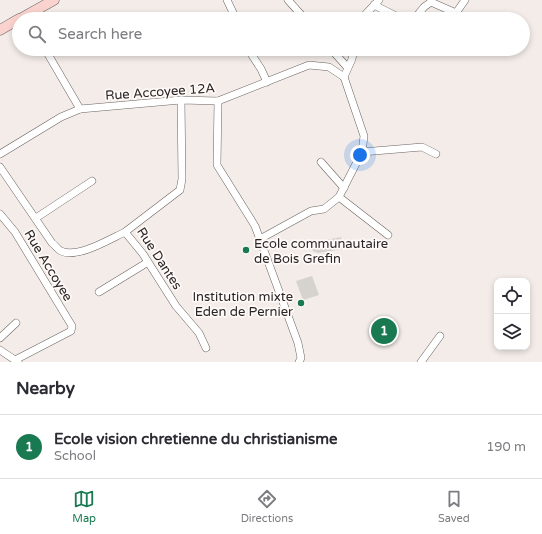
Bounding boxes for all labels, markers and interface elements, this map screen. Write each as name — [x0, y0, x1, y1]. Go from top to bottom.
search box — [12, 12, 530, 56]
icon: search — [26, 23, 48, 45]
text: Search here — [58, 25, 142, 43]
street label: Rue Accoyee 12A — [105, 80, 216, 104]
your location — [350, 145, 370, 165]
street label: Rue Dantes — [133, 224, 185, 293]
street label: Rue Accoyee — [21, 227, 76, 304]
place label: Ecole communautaire de Bois Grefin — [254, 236, 388, 267]
marker: Ecole communautaire de Bois Grefin — [241, 245, 251, 255]
map controls — [494, 278, 530, 350]
button: locate — [494, 278, 530, 314]
place label: Institution mixte Eden de Pernier — [192, 289, 293, 320]
marker: Institution mixte Eden de Pernier — [296, 298, 306, 308]
button: layers — [494, 314, 530, 350]
pin: 1 — [371, 316, 397, 346]
text: Nearby — [16, 378, 75, 399]
text: Ecole vision chretienne du christianisme — [54, 430, 338, 448]
text: 1 — [25, 439, 33, 455]
text: 190 m — [486, 439, 526, 455]
text: School — [54, 448, 96, 464]
tab: Map — [72, 488, 96, 525]
tab: Directions — [241, 488, 293, 525]
tab: Saved — [438, 488, 470, 525]

